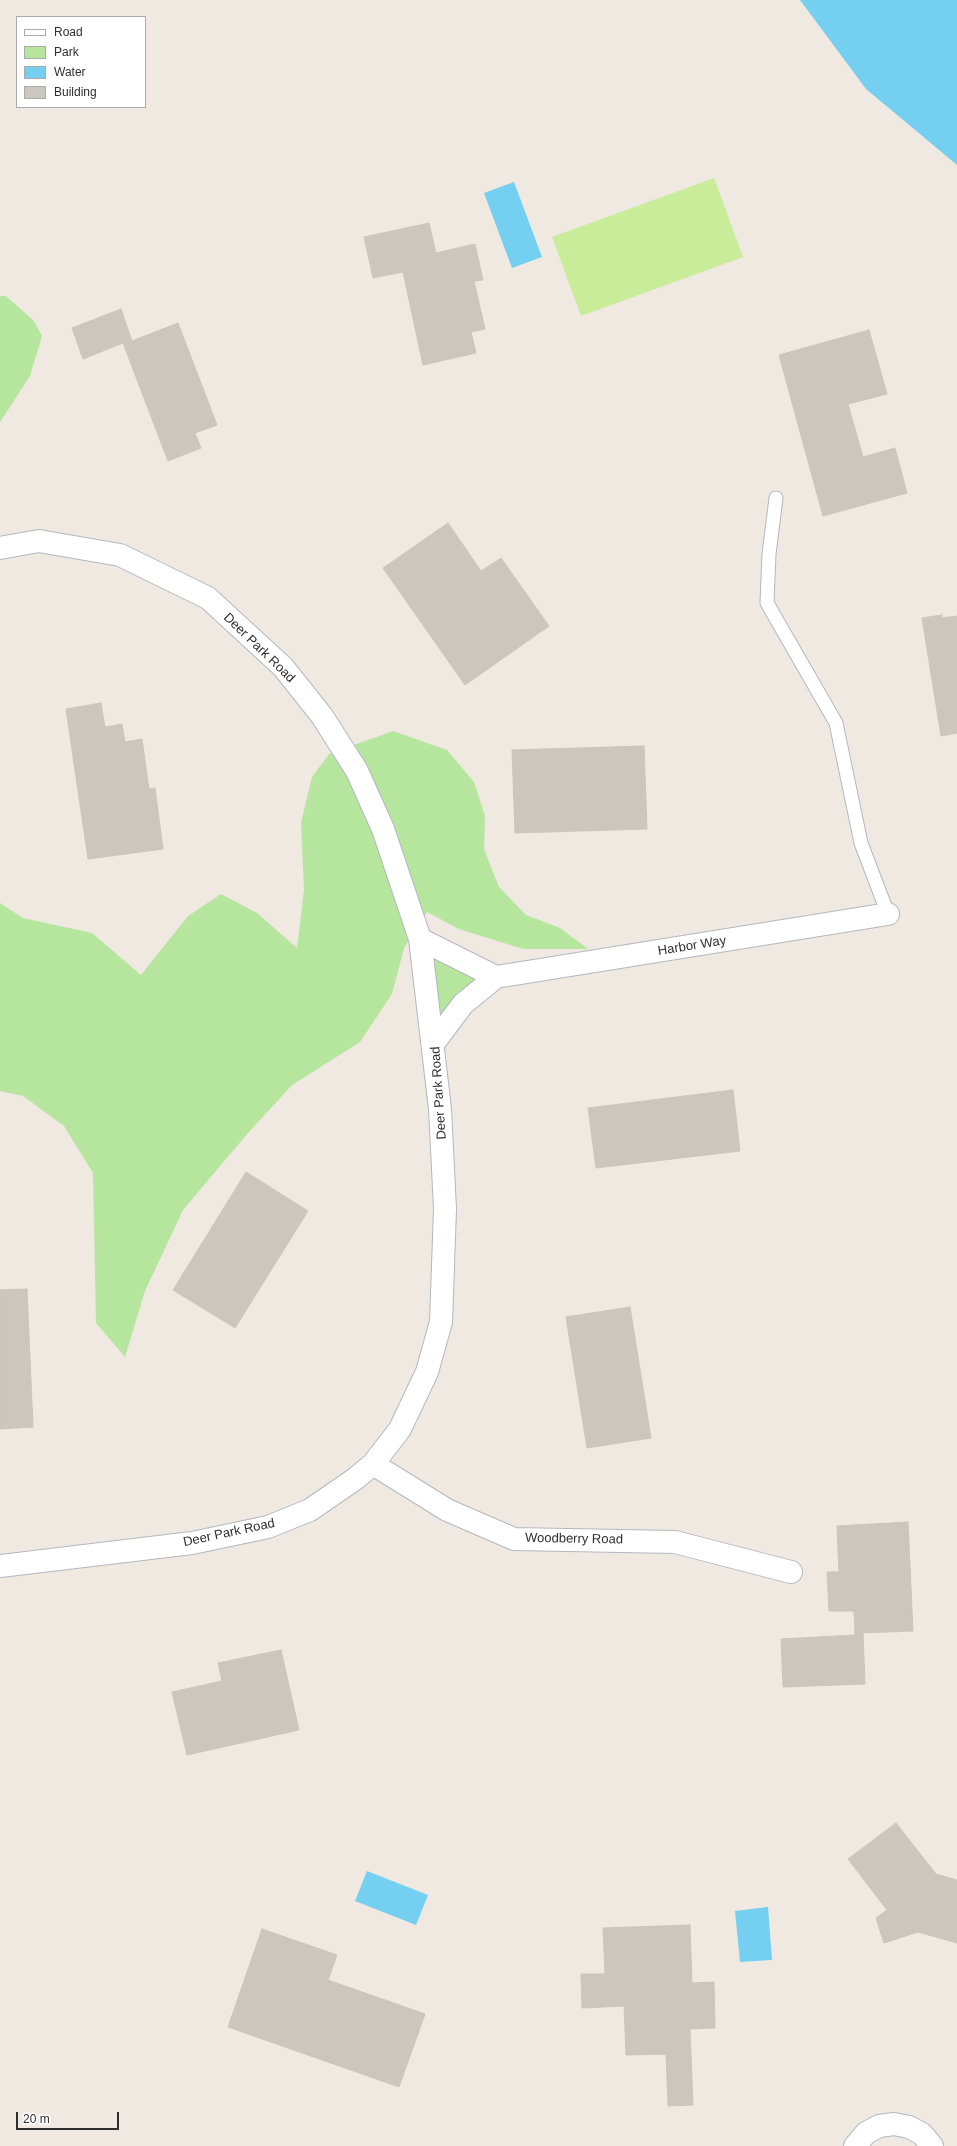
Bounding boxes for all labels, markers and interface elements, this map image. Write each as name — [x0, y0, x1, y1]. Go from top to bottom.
legend — [16, 16, 146, 108]
text: Road — [54, 25, 83, 39]
text: Park — [54, 45, 79, 59]
text: Water — [54, 65, 86, 79]
text: Building — [54, 85, 97, 99]
street label: Deer Park Road — [220, 610, 298, 686]
street label: Harbor Way — [657, 933, 727, 959]
street label: Deer Park Road — [428, 1046, 450, 1140]
street label: Deer Park Road — [182, 1516, 276, 1550]
street label: Woodberry Road — [525, 1530, 623, 1548]
scale bar — [18, 2104, 121, 2130]
text: 20 m — [23, 2112, 50, 2126]

